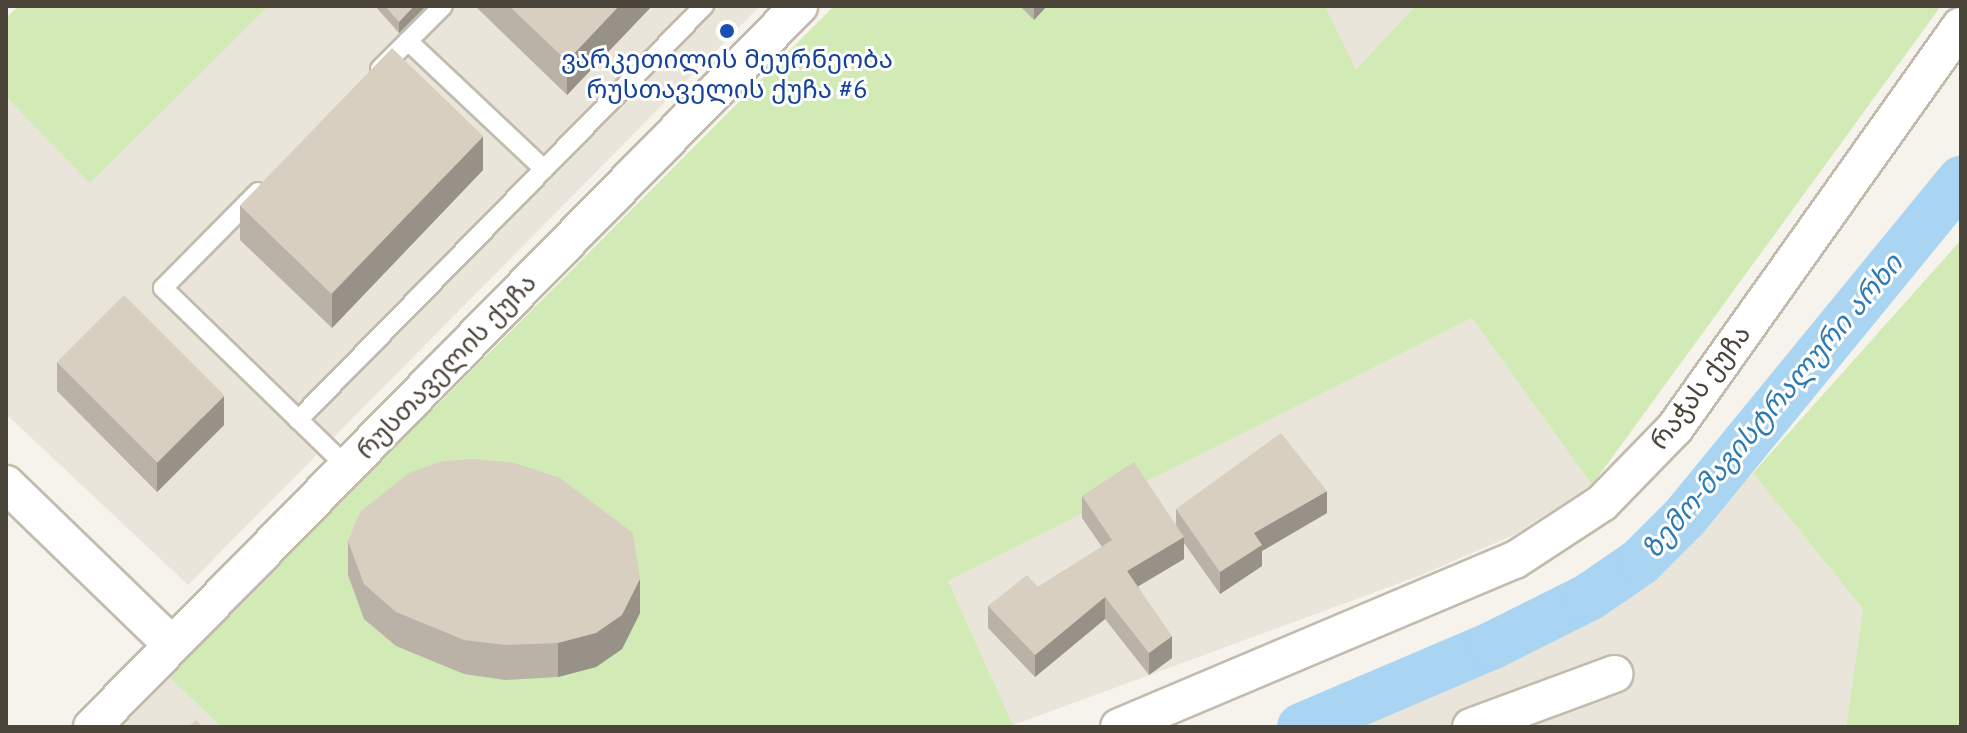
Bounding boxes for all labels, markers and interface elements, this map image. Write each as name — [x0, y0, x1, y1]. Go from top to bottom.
marker: ვარკეთილის მეურნეობა რუსთაველის ქუჩა #6 — [718, 22, 736, 40]
place label: ვარკეთილის მეურნეობა რუსთაველის ქუჩა #6 — [561, 43, 893, 104]
water label: ზემო-მაგისტრალური არხი — [1635, 247, 1909, 565]
street label: რუსთაველის ქუჩა — [350, 267, 542, 465]
street label: რაჭას ქუჩა — [1643, 319, 1757, 455]

